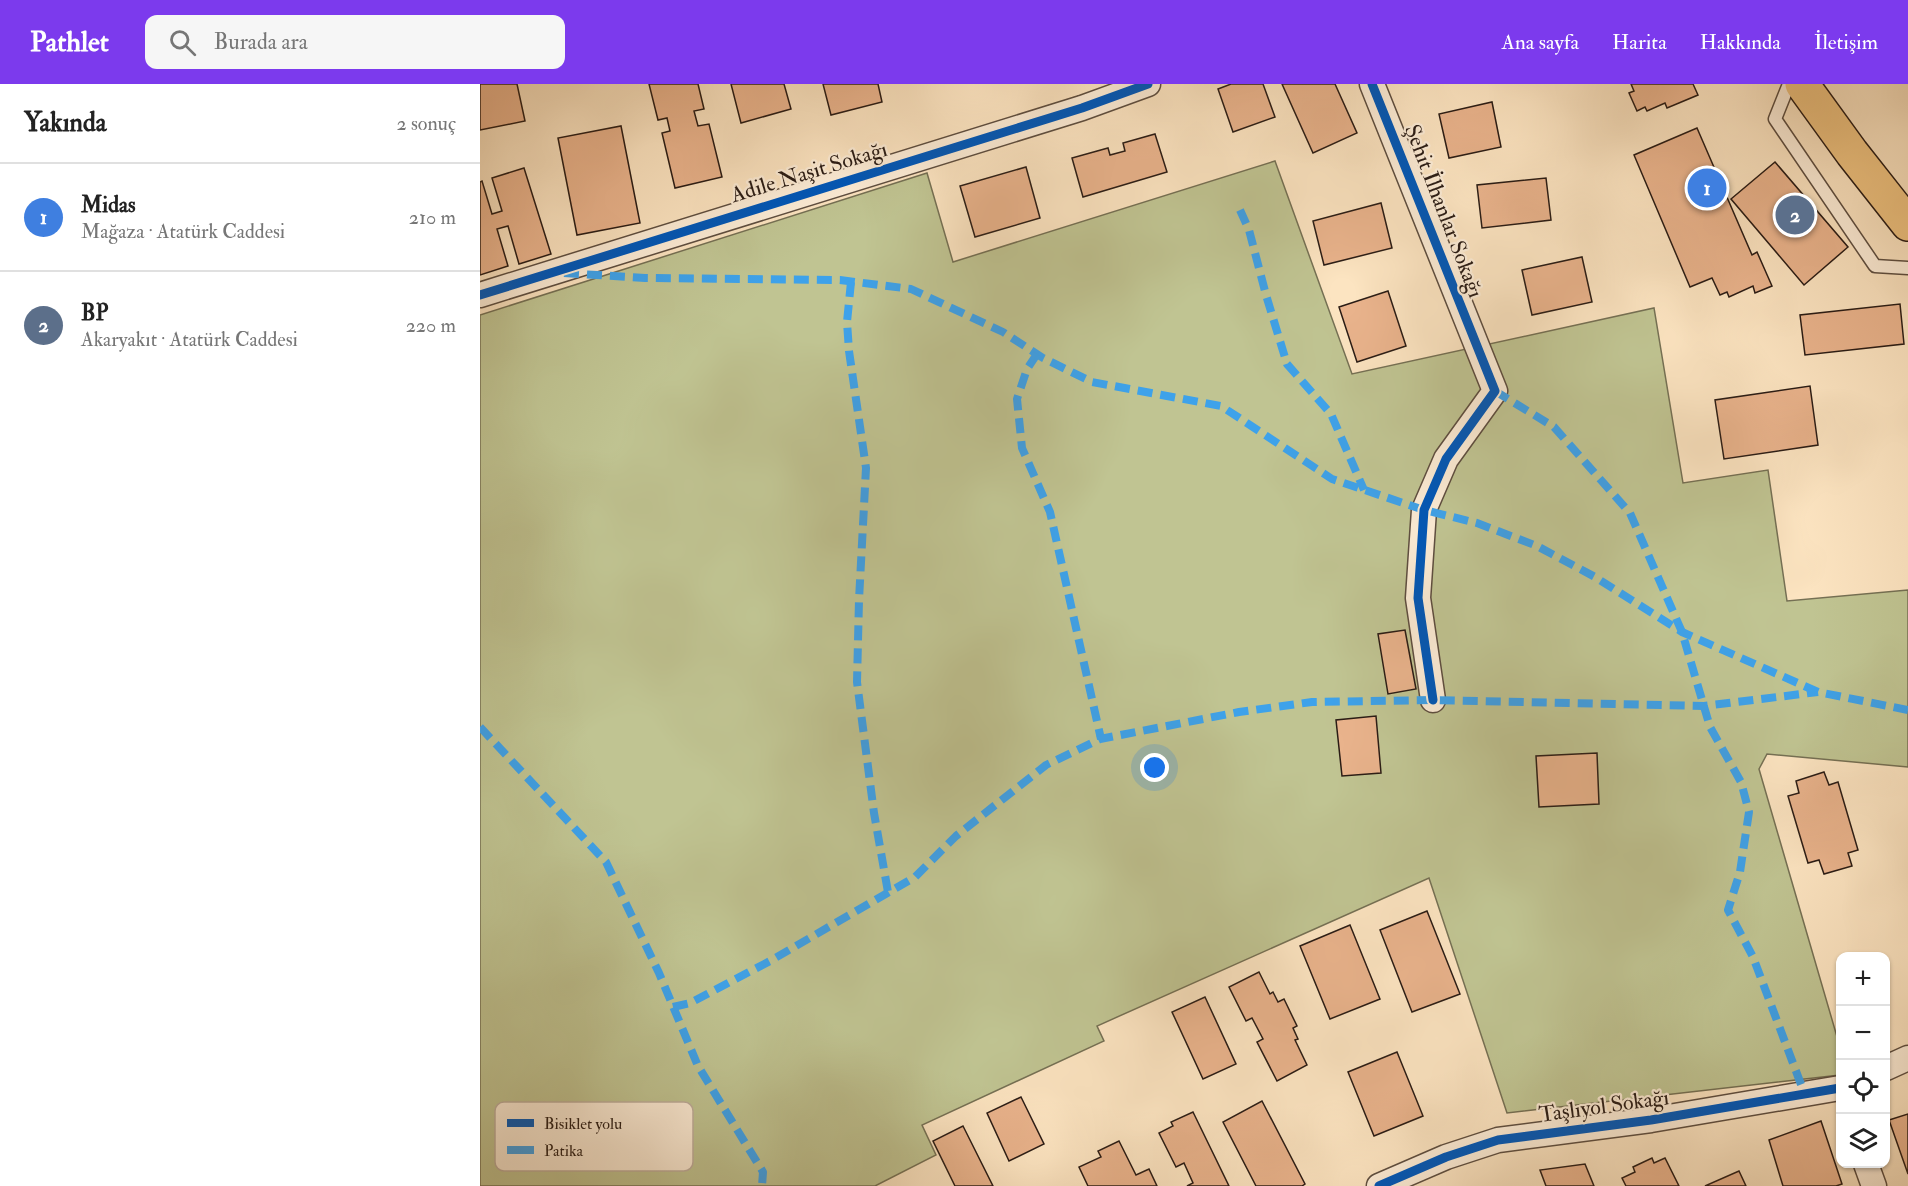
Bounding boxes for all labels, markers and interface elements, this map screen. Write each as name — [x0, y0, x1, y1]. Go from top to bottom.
search box — [145, 15, 565, 69]
text: Pathlet — [30, 25, 109, 60]
icon: search — [166, 26, 199, 59]
text: Burada ara — [214, 28, 308, 56]
text: Ana sayfa — [1502, 29, 1579, 56]
text: Harita — [1612, 29, 1667, 56]
text: Hakkında — [1700, 29, 1781, 56]
text: İletişim — [1814, 29, 1878, 56]
text: Yakında — [24, 107, 106, 139]
text: 2 sonuç — [397, 111, 456, 136]
street label: Şehit İlhanlar Sokağı — [1398, 120, 1490, 302]
street label: Adile Naşit Sokağı — [726, 135, 891, 209]
pin: 1 — [1688, 166, 1726, 210]
text: Midas — [81, 191, 136, 219]
pin: 2 — [1776, 192, 1814, 238]
text: 1 — [40, 205, 47, 230]
text: 210 m — [409, 205, 456, 230]
text: Mağaza · Atatürk Caddesi — [81, 219, 285, 244]
text: BP — [81, 299, 108, 327]
text: 2 — [38, 313, 49, 338]
text: 220 m — [406, 313, 456, 338]
text: Akaryakıt · Atatürk Caddesi — [81, 327, 298, 352]
your location — [1140, 753, 1169, 782]
map controls — [1836, 952, 1890, 1168]
button: + — [1836, 952, 1890, 1006]
button: − — [1836, 1006, 1890, 1060]
button: locate — [1836, 1060, 1890, 1114]
street label: Taşlıyol Sokağı — [1537, 1083, 1671, 1129]
legend — [495, 1102, 693, 1171]
text: Bisiklet yolu — [544, 1114, 622, 1134]
button: layers — [1836, 1114, 1890, 1168]
text: Patika — [544, 1141, 584, 1161]

